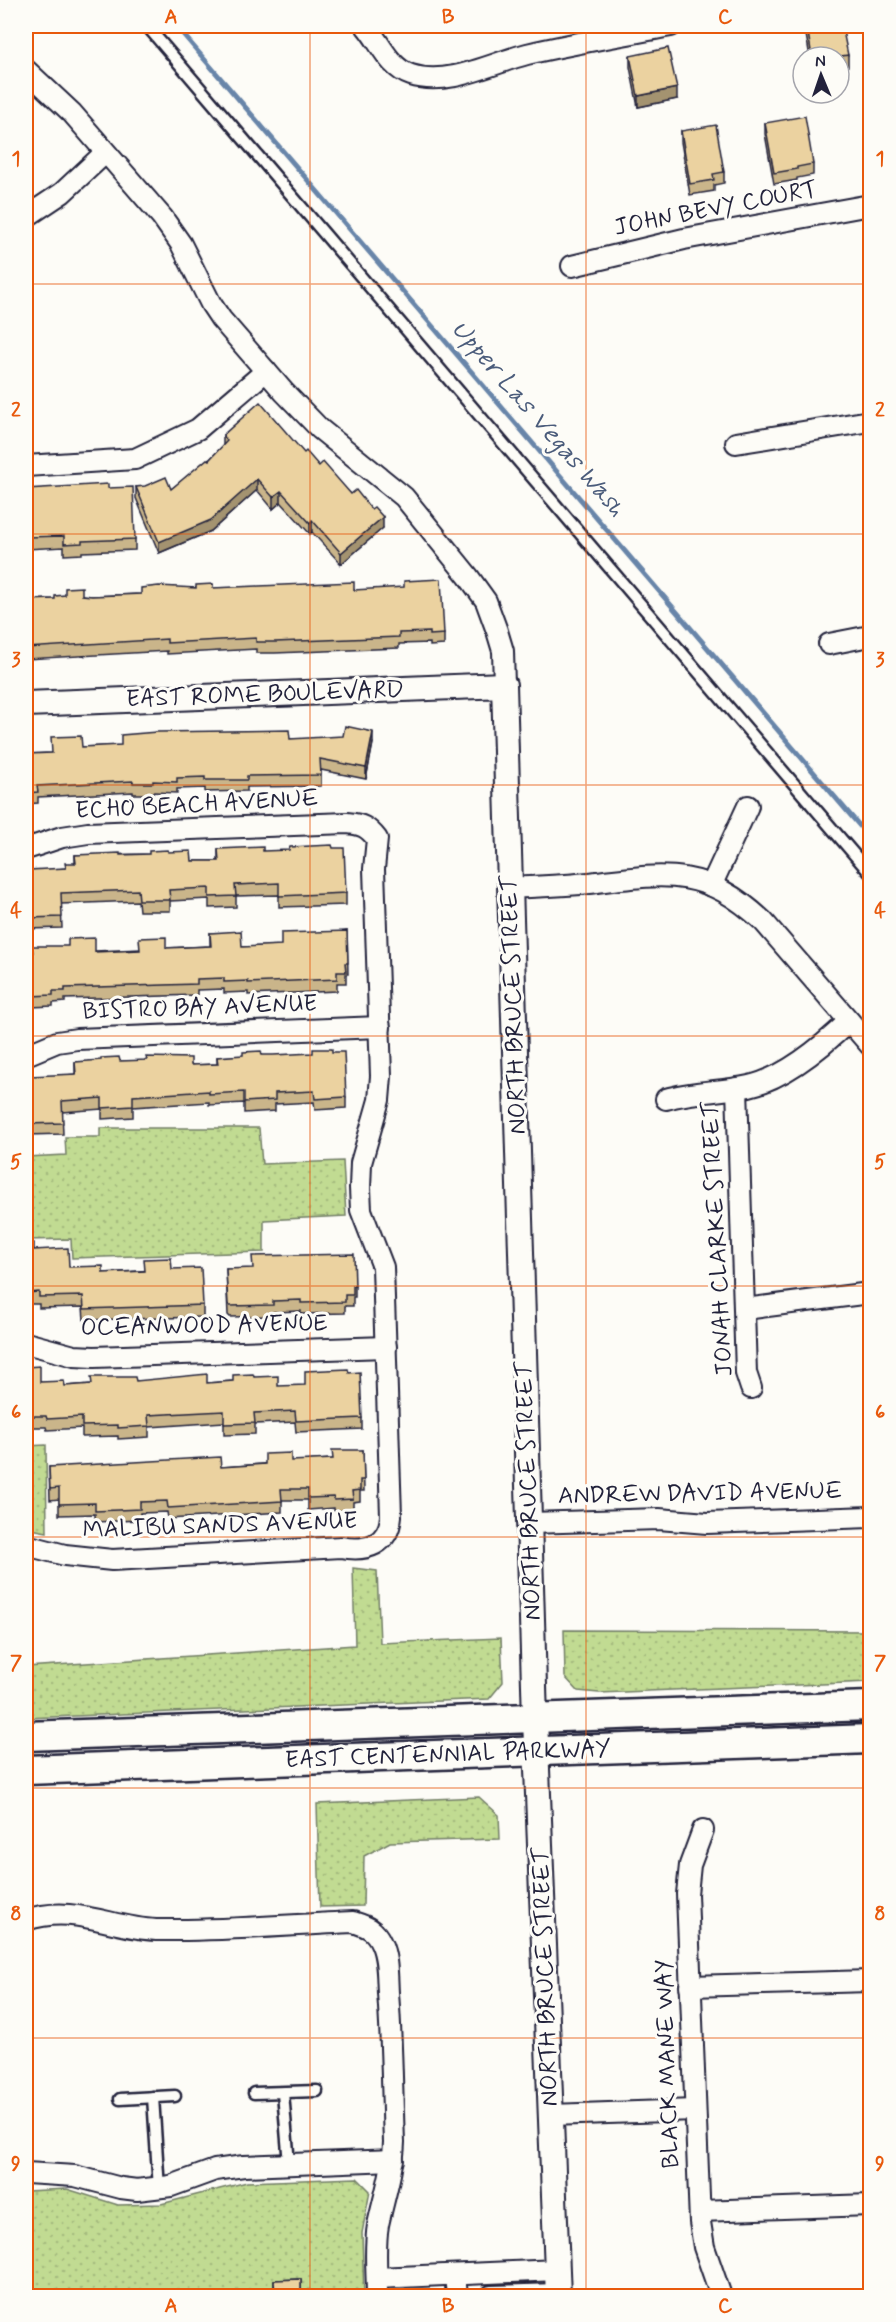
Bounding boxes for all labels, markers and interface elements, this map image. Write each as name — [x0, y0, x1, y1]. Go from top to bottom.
text: A — [164, 4, 178, 31]
text: B — [442, 4, 455, 31]
text: C — [718, 4, 733, 31]
north arrow — [791, 45, 851, 105]
text: N — [815, 51, 826, 72]
text: 1 — [12, 146, 20, 173]
text: 1 — [876, 146, 884, 173]
street label: JOHN BEVY COURT — [612, 174, 820, 244]
water label: Upper Las Vegas Wash — [443, 313, 633, 525]
text: 2 — [11, 397, 21, 424]
text: 2 — [875, 397, 885, 424]
text: 3 — [11, 647, 21, 674]
text: 3 — [875, 647, 885, 674]
street label: EAST ROME BOULEVARD — [126, 675, 404, 715]
street label: ECHO BEACH AVENUE — [75, 783, 319, 827]
street label: NORTH BRUCE STREET — [494, 874, 534, 1135]
text: 4 — [10, 898, 22, 925]
text: 4 — [874, 898, 886, 925]
street label: BISTRO BAY AVENUE — [82, 988, 318, 1028]
street label: JONAH CLARKE STREET — [695, 1100, 741, 1377]
text: 5 — [10, 1149, 22, 1176]
text: 5 — [874, 1149, 886, 1176]
street label: OCEANWOOD AVENUE — [80, 1308, 328, 1344]
street label: NORTH BRUCE STREET — [509, 1360, 549, 1621]
text: 6 — [11, 1399, 21, 1426]
text: 6 — [875, 1399, 885, 1426]
street label: ANDREW DAVID AVENUE — [558, 1476, 842, 1512]
street label: MALIBU SANDS AVENUE — [82, 1506, 358, 1546]
text: 7 — [10, 1650, 22, 1677]
text: 7 — [874, 1650, 886, 1677]
street label: EAST CENTENNIAL PARKWAY — [285, 1734, 611, 1776]
street label: NORTH BRUCE STREET — [526, 1846, 566, 2107]
text: 8 — [10, 1901, 22, 1928]
text: 8 — [874, 1901, 886, 1928]
street label: BLACK MANE WAY — [649, 1959, 687, 2169]
text: 9 — [11, 2151, 21, 2178]
text: 9 — [875, 2151, 885, 2178]
text: A — [164, 2293, 178, 2320]
text: B — [442, 2293, 455, 2320]
text: C — [718, 2293, 733, 2320]

